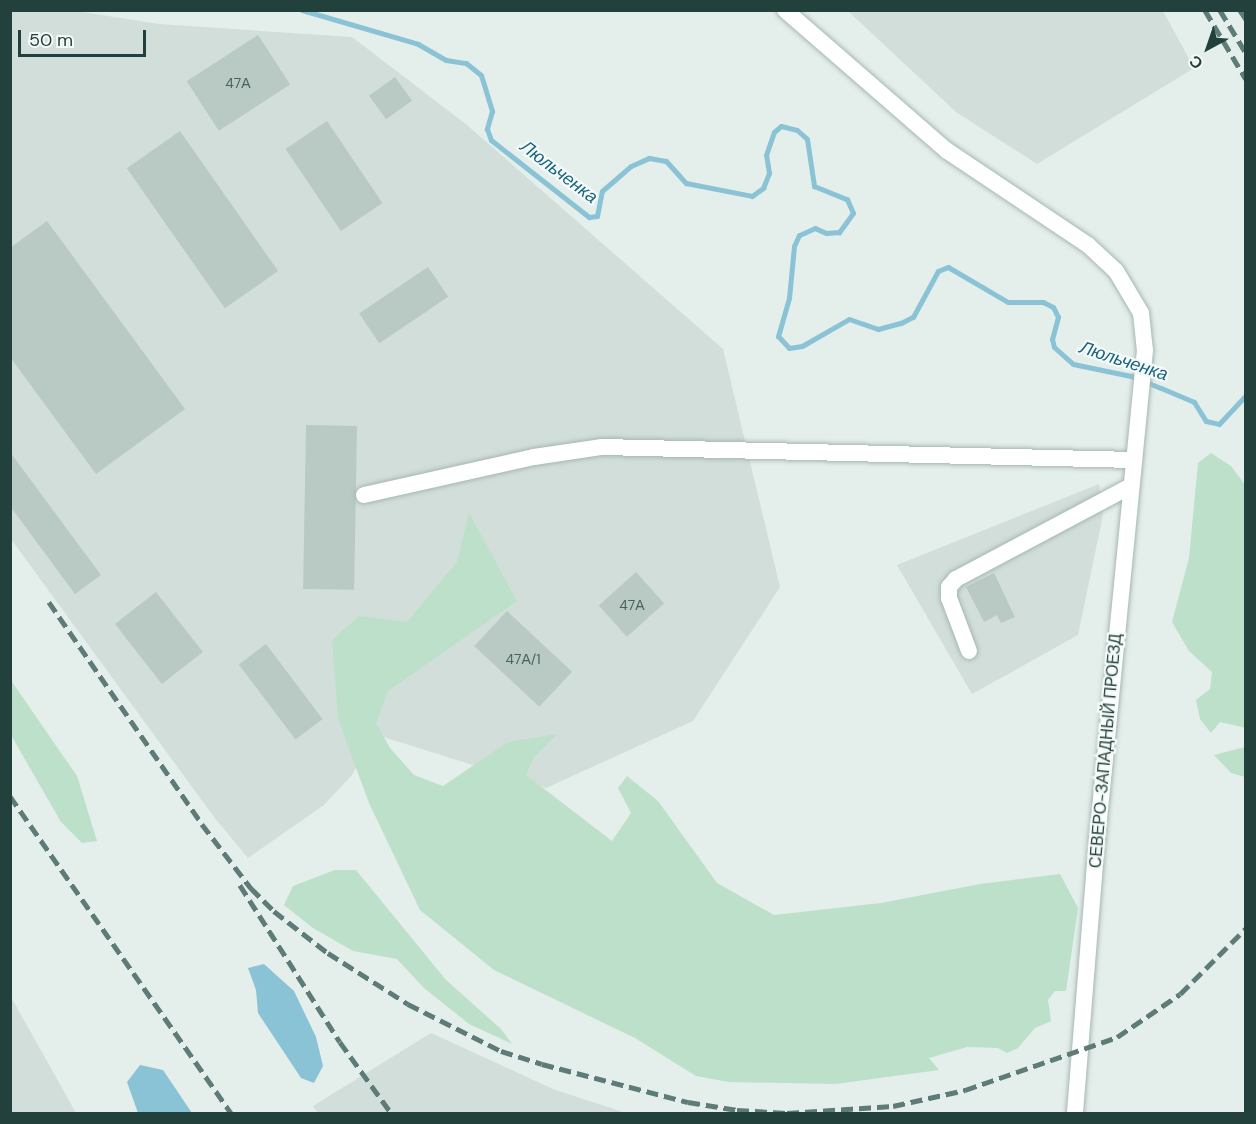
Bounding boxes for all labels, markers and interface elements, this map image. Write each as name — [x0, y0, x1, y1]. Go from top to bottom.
scale bar — [21, 18, 148, 56]
north arrow — [1178, 18, 1238, 78]
text: 50 m — [29, 28, 73, 52]
text: С — [1185, 50, 1207, 74]
house number: 47А — [225, 75, 251, 91]
water label: Люльченка — [516, 136, 602, 208]
water label: Люльченка — [1077, 337, 1171, 385]
house number: 47А — [619, 597, 645, 613]
street label: СЕВЕРО-ЗАПАДНЫЙ ПРОЕЗД — [1086, 633, 1126, 869]
house number: 47А/1 — [505, 651, 541, 667]

